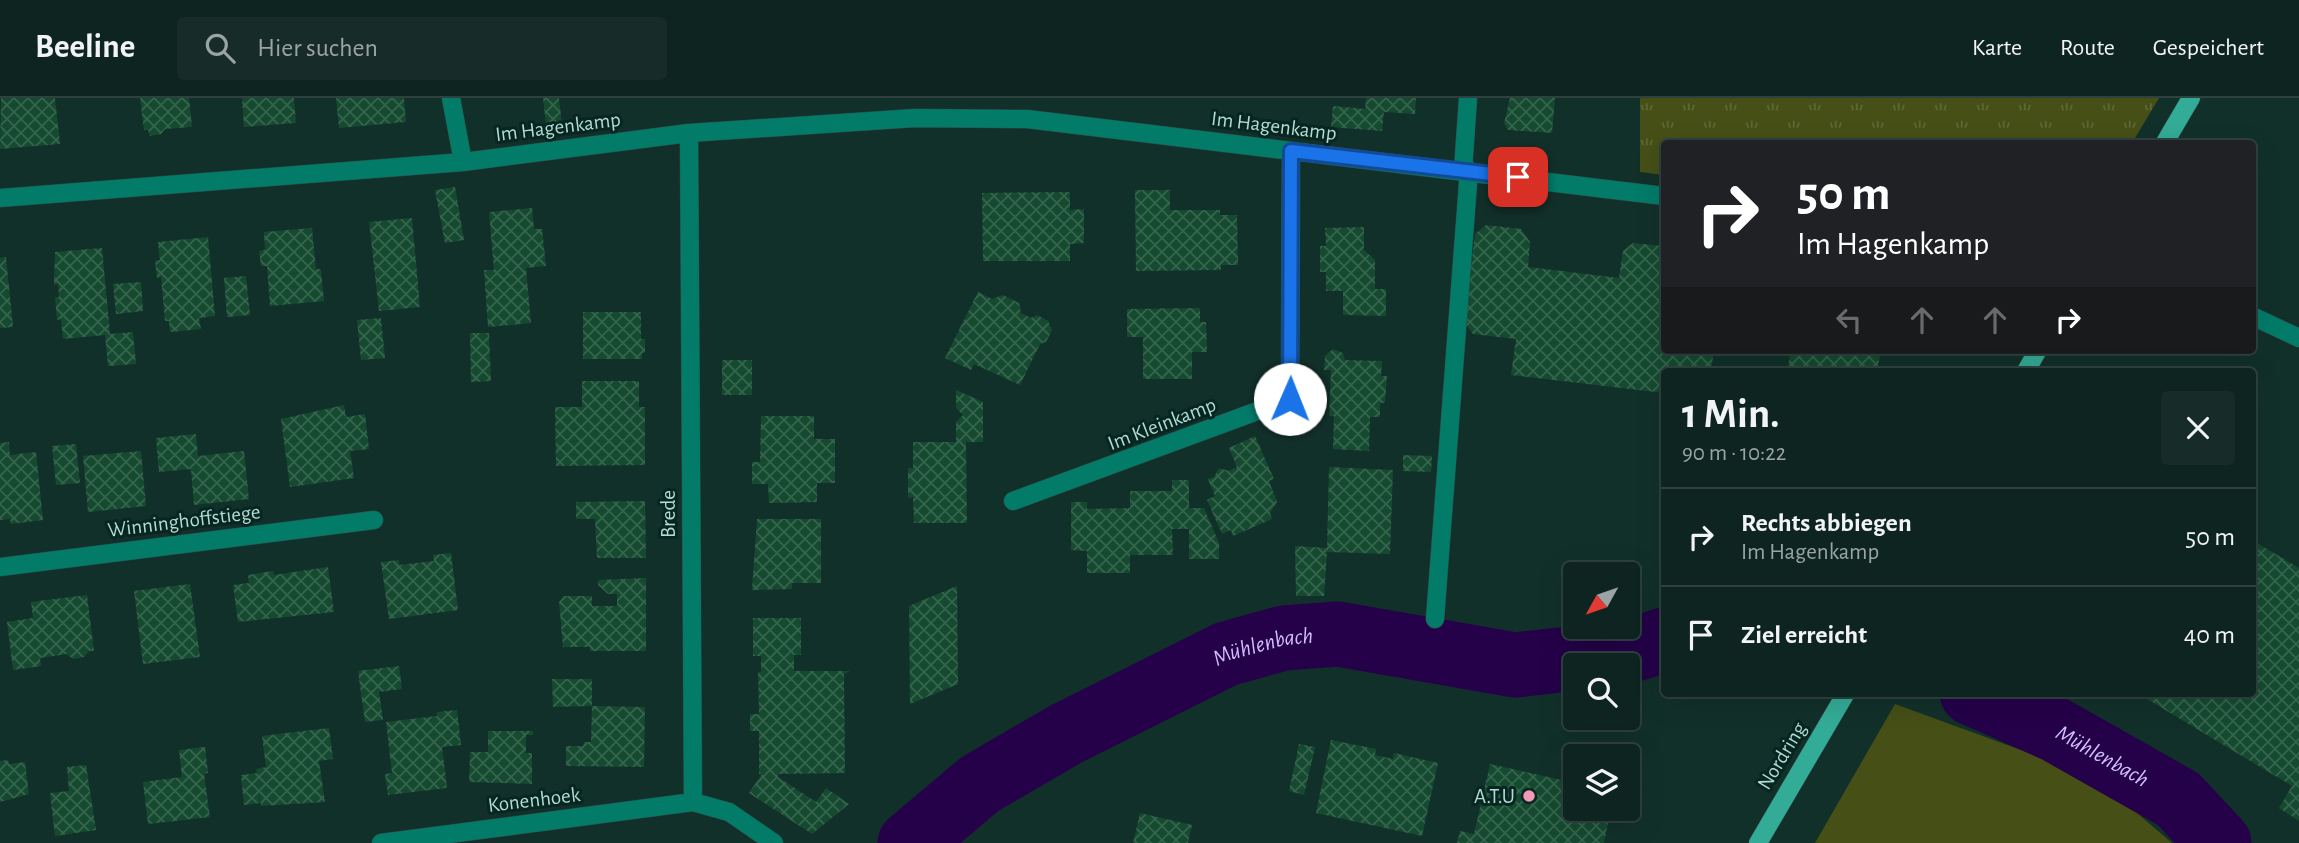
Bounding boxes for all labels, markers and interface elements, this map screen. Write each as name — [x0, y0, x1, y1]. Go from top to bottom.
search box — [177, 17, 667, 80]
icon: search — [201, 29, 239, 67]
text: Beeline — [35, 31, 135, 64]
text: Hier suchen — [257, 35, 378, 61]
text: Karte — [1972, 36, 2022, 60]
text: Route — [2060, 36, 2115, 60]
text: Gespeichert — [2153, 36, 2264, 60]
street label: Im Hagenkamp — [1210, 108, 1338, 144]
street label: Im Hagenkamp — [494, 109, 622, 145]
pin — [1488, 147, 1548, 207]
icon: arrive — [1499, 158, 1537, 196]
icon: right — [1682, 168, 1773, 259]
text: 50 m — [1797, 170, 1891, 219]
text: Im Hagenkamp — [1797, 228, 1989, 260]
icon: left — [1830, 301, 1868, 339]
icon: ahead — [1903, 301, 1941, 339]
icon: ahead — [1976, 301, 2014, 339]
icon: right — [2049, 301, 2087, 339]
position arrow — [1253, 362, 1327, 436]
button: close — [2161, 391, 2235, 465]
text: 1 Min. — [1682, 393, 1780, 435]
street label: Im Kleinkamp — [1105, 394, 1219, 454]
text: 90 m · 10:22 — [1682, 442, 1786, 465]
street label: Brede — [658, 490, 679, 538]
street label: Winninghoffstiege — [106, 501, 262, 541]
text: Rechts abbiegen — [1741, 510, 1912, 536]
icon: right — [1682, 518, 1720, 556]
text: 50 m — [2185, 524, 2235, 550]
text: Im Hagenkamp — [1741, 541, 1879, 564]
north arrow — [1563, 562, 1640, 639]
map controls — [1563, 562, 1640, 821]
icon: arrive — [1682, 616, 1720, 654]
text: Ziel erreicht — [1741, 622, 1867, 648]
text: 40 m — [2184, 622, 2235, 648]
water label: Mühlenbach — [1209, 624, 1314, 670]
button: search — [1563, 653, 1640, 730]
street label: Nordring — [1754, 718, 1811, 793]
water label: Mühlenbach — [2052, 721, 2153, 791]
button: layers — [1563, 744, 1640, 821]
street label: Konenhoek — [487, 784, 582, 816]
place label: A.T.U — [1474, 786, 1515, 807]
marker: A.T.U — [1521, 788, 1537, 804]

